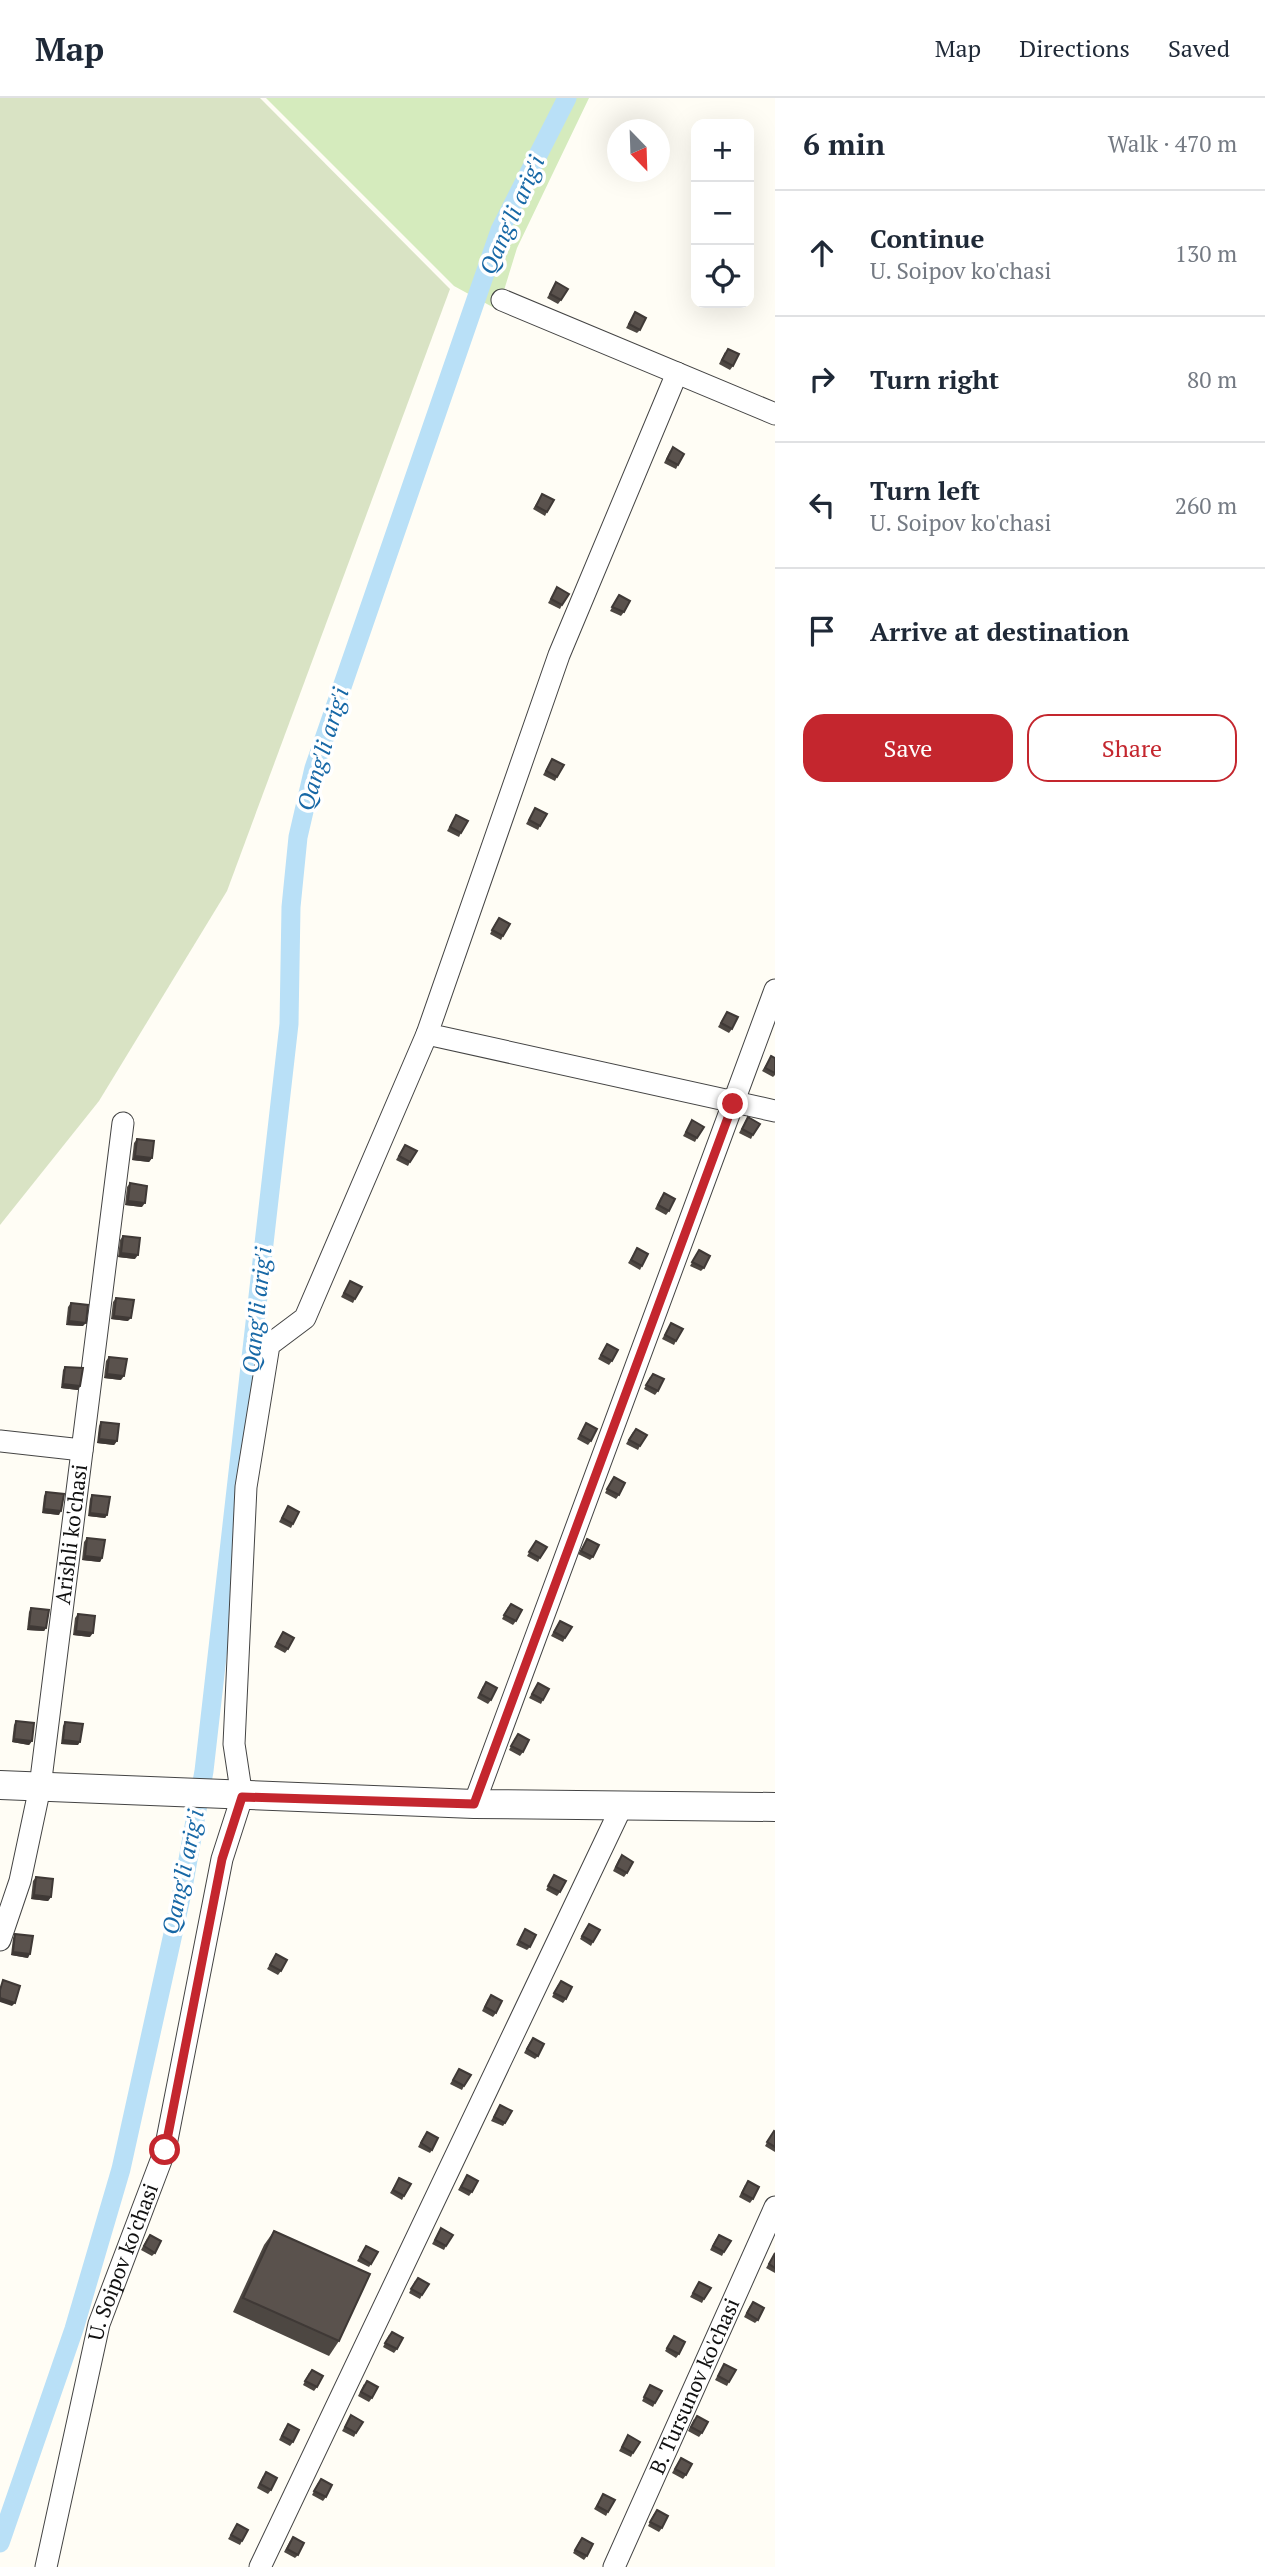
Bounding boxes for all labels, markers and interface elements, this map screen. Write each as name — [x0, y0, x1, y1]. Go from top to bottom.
text: Map — [35, 27, 104, 70]
text: Map — [935, 32, 981, 64]
text: Directions — [1019, 32, 1130, 64]
text: Saved — [1168, 32, 1230, 64]
north arrow — [607, 119, 670, 182]
map controls — [691, 119, 754, 308]
button: + — [691, 119, 754, 182]
text: 6 min — [803, 124, 885, 164]
text: Walk · 470 m — [1108, 128, 1237, 159]
water label: Qang'li arig'i — [472, 150, 552, 279]
button: − — [691, 182, 754, 245]
text: Continue — [870, 221, 984, 255]
icon: ahead — [803, 234, 841, 272]
text: 130 m — [1175, 238, 1237, 269]
button: locate — [691, 245, 754, 308]
text: U. Soipov ko'chasi — [870, 255, 1051, 286]
icon: right — [803, 360, 841, 398]
text: Turn right — [870, 362, 999, 396]
text: 80 m — [1187, 364, 1237, 395]
text: Turn left — [870, 473, 980, 507]
icon: left — [803, 486, 841, 524]
text: 260 m — [1175, 490, 1237, 521]
text: U. Soipov ko'chasi — [870, 507, 1051, 538]
icon: arrive — [803, 612, 841, 650]
text: Arrive at destination — [870, 614, 1129, 648]
water label: Qang'li arig'i — [289, 683, 356, 814]
button: Save — [803, 714, 1013, 782]
button: Share — [1027, 714, 1237, 782]
route end — [717, 1088, 748, 1119]
water label: Qang'li arig'i — [234, 1244, 279, 1375]
street label: Arishli ko'chasi — [48, 1462, 93, 1606]
water label: Qang'li arig'i — [154, 1806, 211, 1937]
route start — [149, 2134, 180, 2165]
street label: U. Soipov ko'chasi — [81, 2179, 164, 2343]
street label: B. Tursunov ko'chasi — [642, 2294, 745, 2478]

